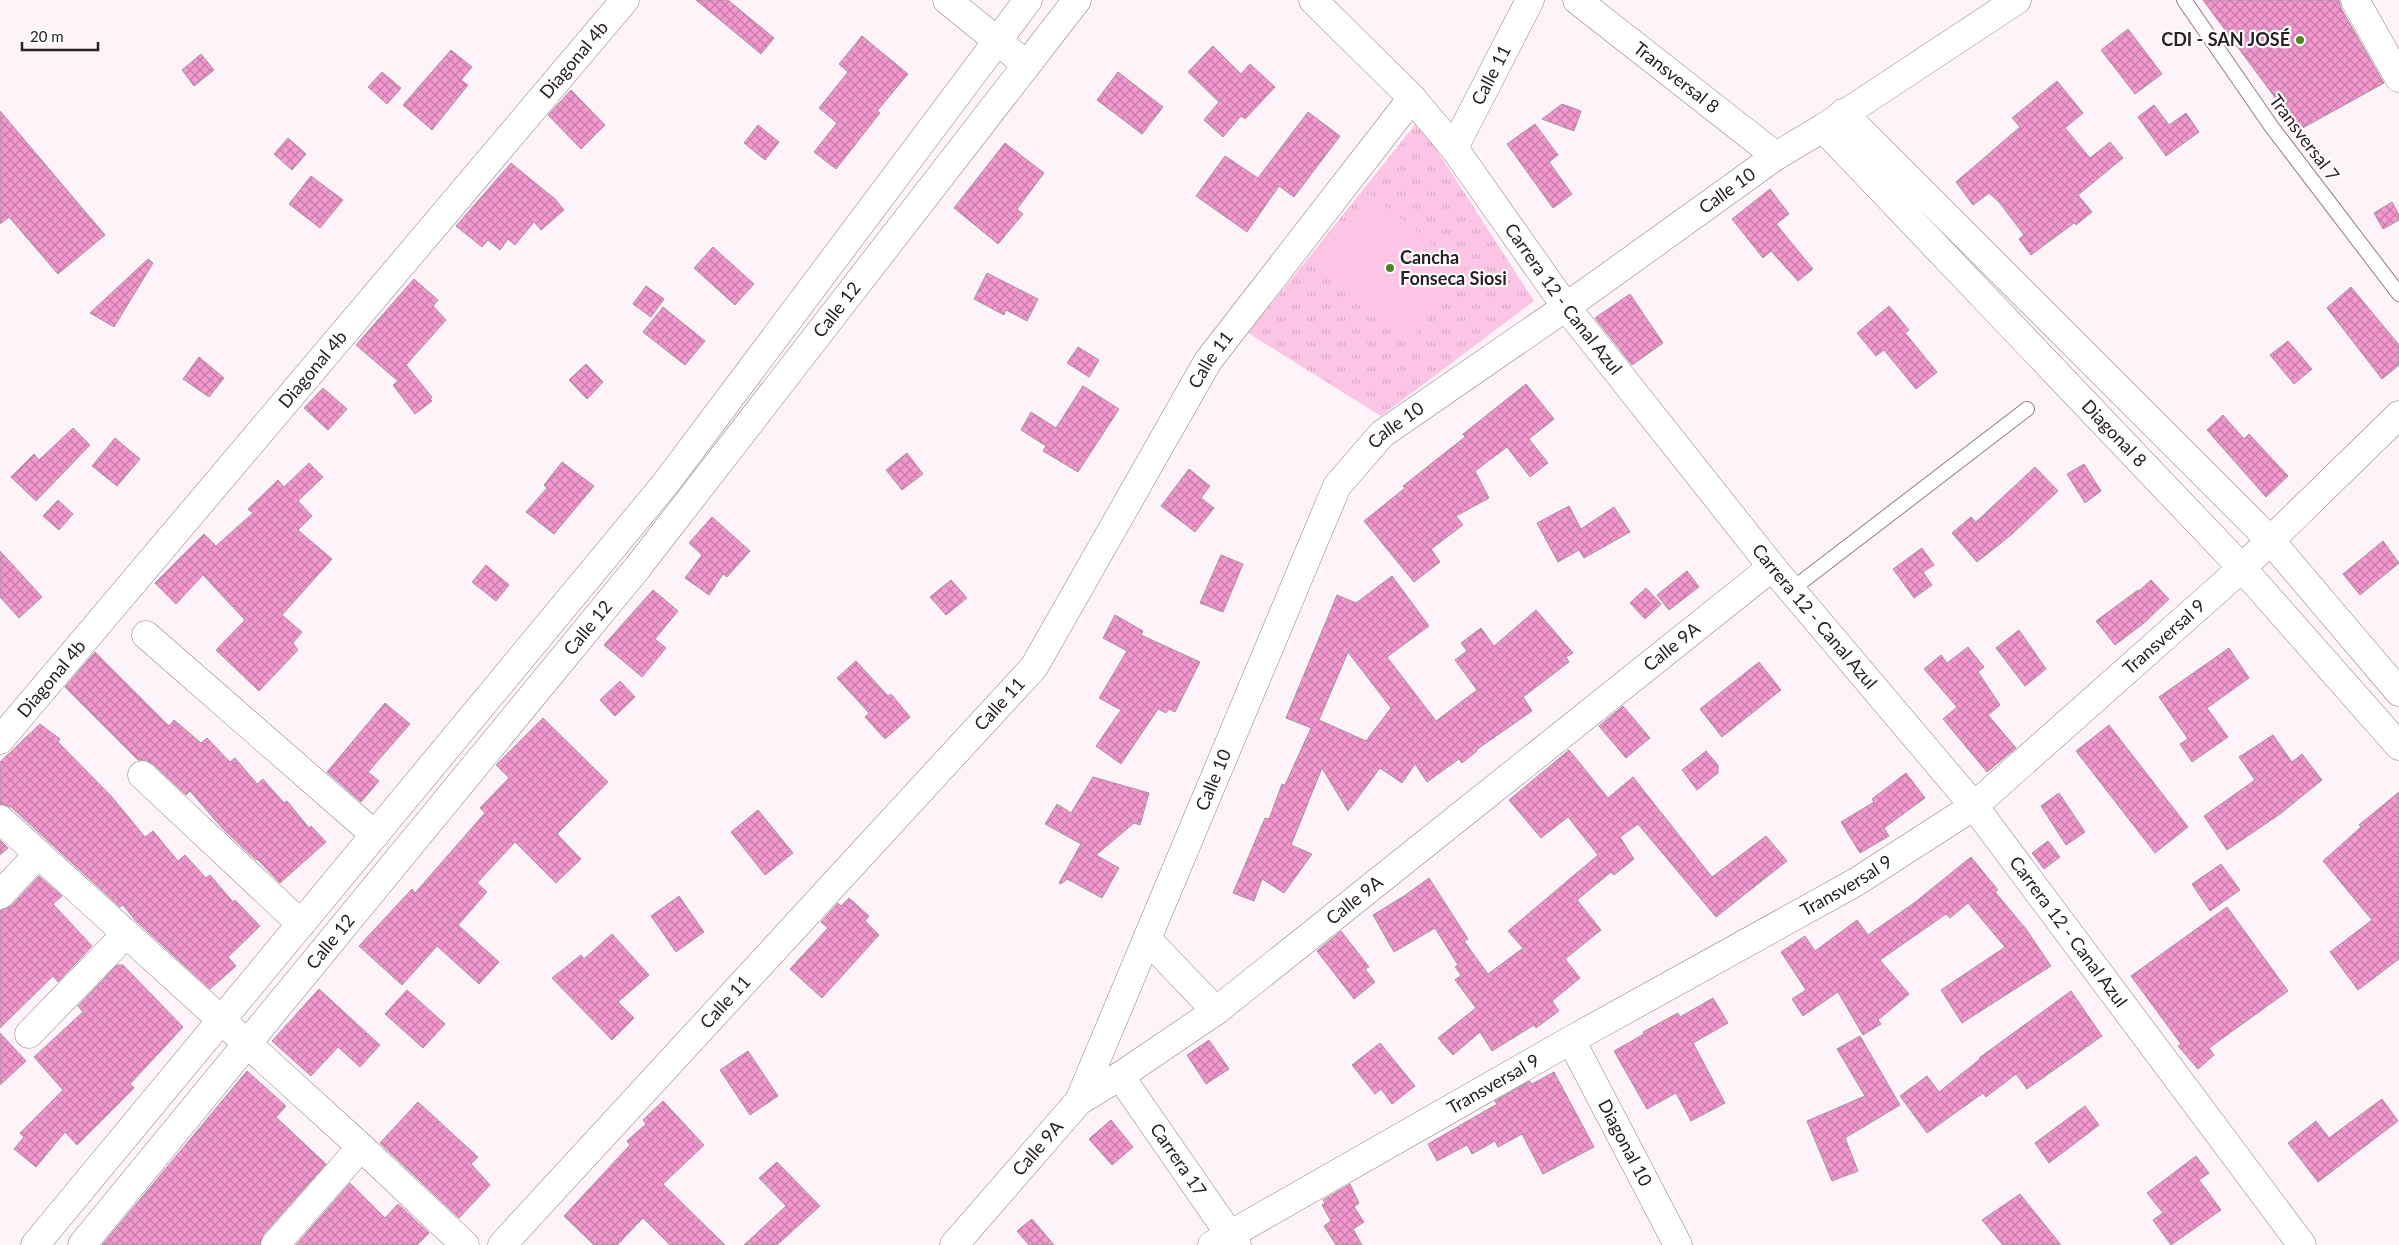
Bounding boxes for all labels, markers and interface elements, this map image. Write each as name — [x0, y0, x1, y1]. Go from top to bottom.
street label: Diagonal 4b — [535, 16, 612, 103]
scale bar — [22, 20, 99, 52]
text: 20 m — [30, 27, 64, 45]
place label: CDI - SAN JOSÉ — [2161, 28, 2290, 50]
marker: CDI - SAN JOSÉ — [2294, 34, 2306, 46]
street label: Transversal 8 — [1630, 37, 1724, 117]
street label: Calle 11 — [1466, 41, 1515, 108]
street label: Transversal 7 — [2265, 90, 2345, 185]
street label: Calle 10 — [1694, 162, 1759, 218]
street label: Carrera 12 - Canal Azul — [1500, 219, 1627, 379]
place label: Cancha Fonseca Siosi — [1400, 246, 1507, 289]
marker: Cancha Fonseca Siosi — [1384, 262, 1396, 274]
street label: Calle 12 — [808, 277, 865, 342]
street label: Diagonal 4b — [273, 326, 351, 412]
street label: Calle 11 — [1183, 326, 1237, 392]
street label: Diagonal 8 — [2078, 395, 2152, 471]
street label: Calle 10 — [1362, 397, 1428, 453]
street label: Carrera 12 - Canal Azul — [1748, 539, 1882, 693]
street label: Transversal 9 — [2118, 594, 2209, 679]
street label: Calle 12 — [558, 595, 616, 659]
street label: Calle 9A — [1638, 616, 1705, 675]
street label: Diagonal 4b — [12, 635, 90, 721]
street label: Calle 11 — [969, 672, 1029, 735]
street label: Calle 10 — [1190, 746, 1235, 814]
street label: Transversal 9 — [1796, 850, 1896, 921]
street label: Carrera 12 - Canal Azul — [2005, 852, 2132, 1011]
street label: Calle 9A — [1321, 870, 1387, 929]
street label: Calle 12 — [301, 909, 359, 973]
street label: Calle 11 — [695, 970, 755, 1033]
street label: Transversal 9 — [1443, 1048, 1543, 1119]
street label: Diagonal 10 — [1594, 1095, 1657, 1190]
street label: Calle 9A — [1007, 1115, 1068, 1180]
street label: Carrera 17 — [1146, 1118, 1212, 1200]

